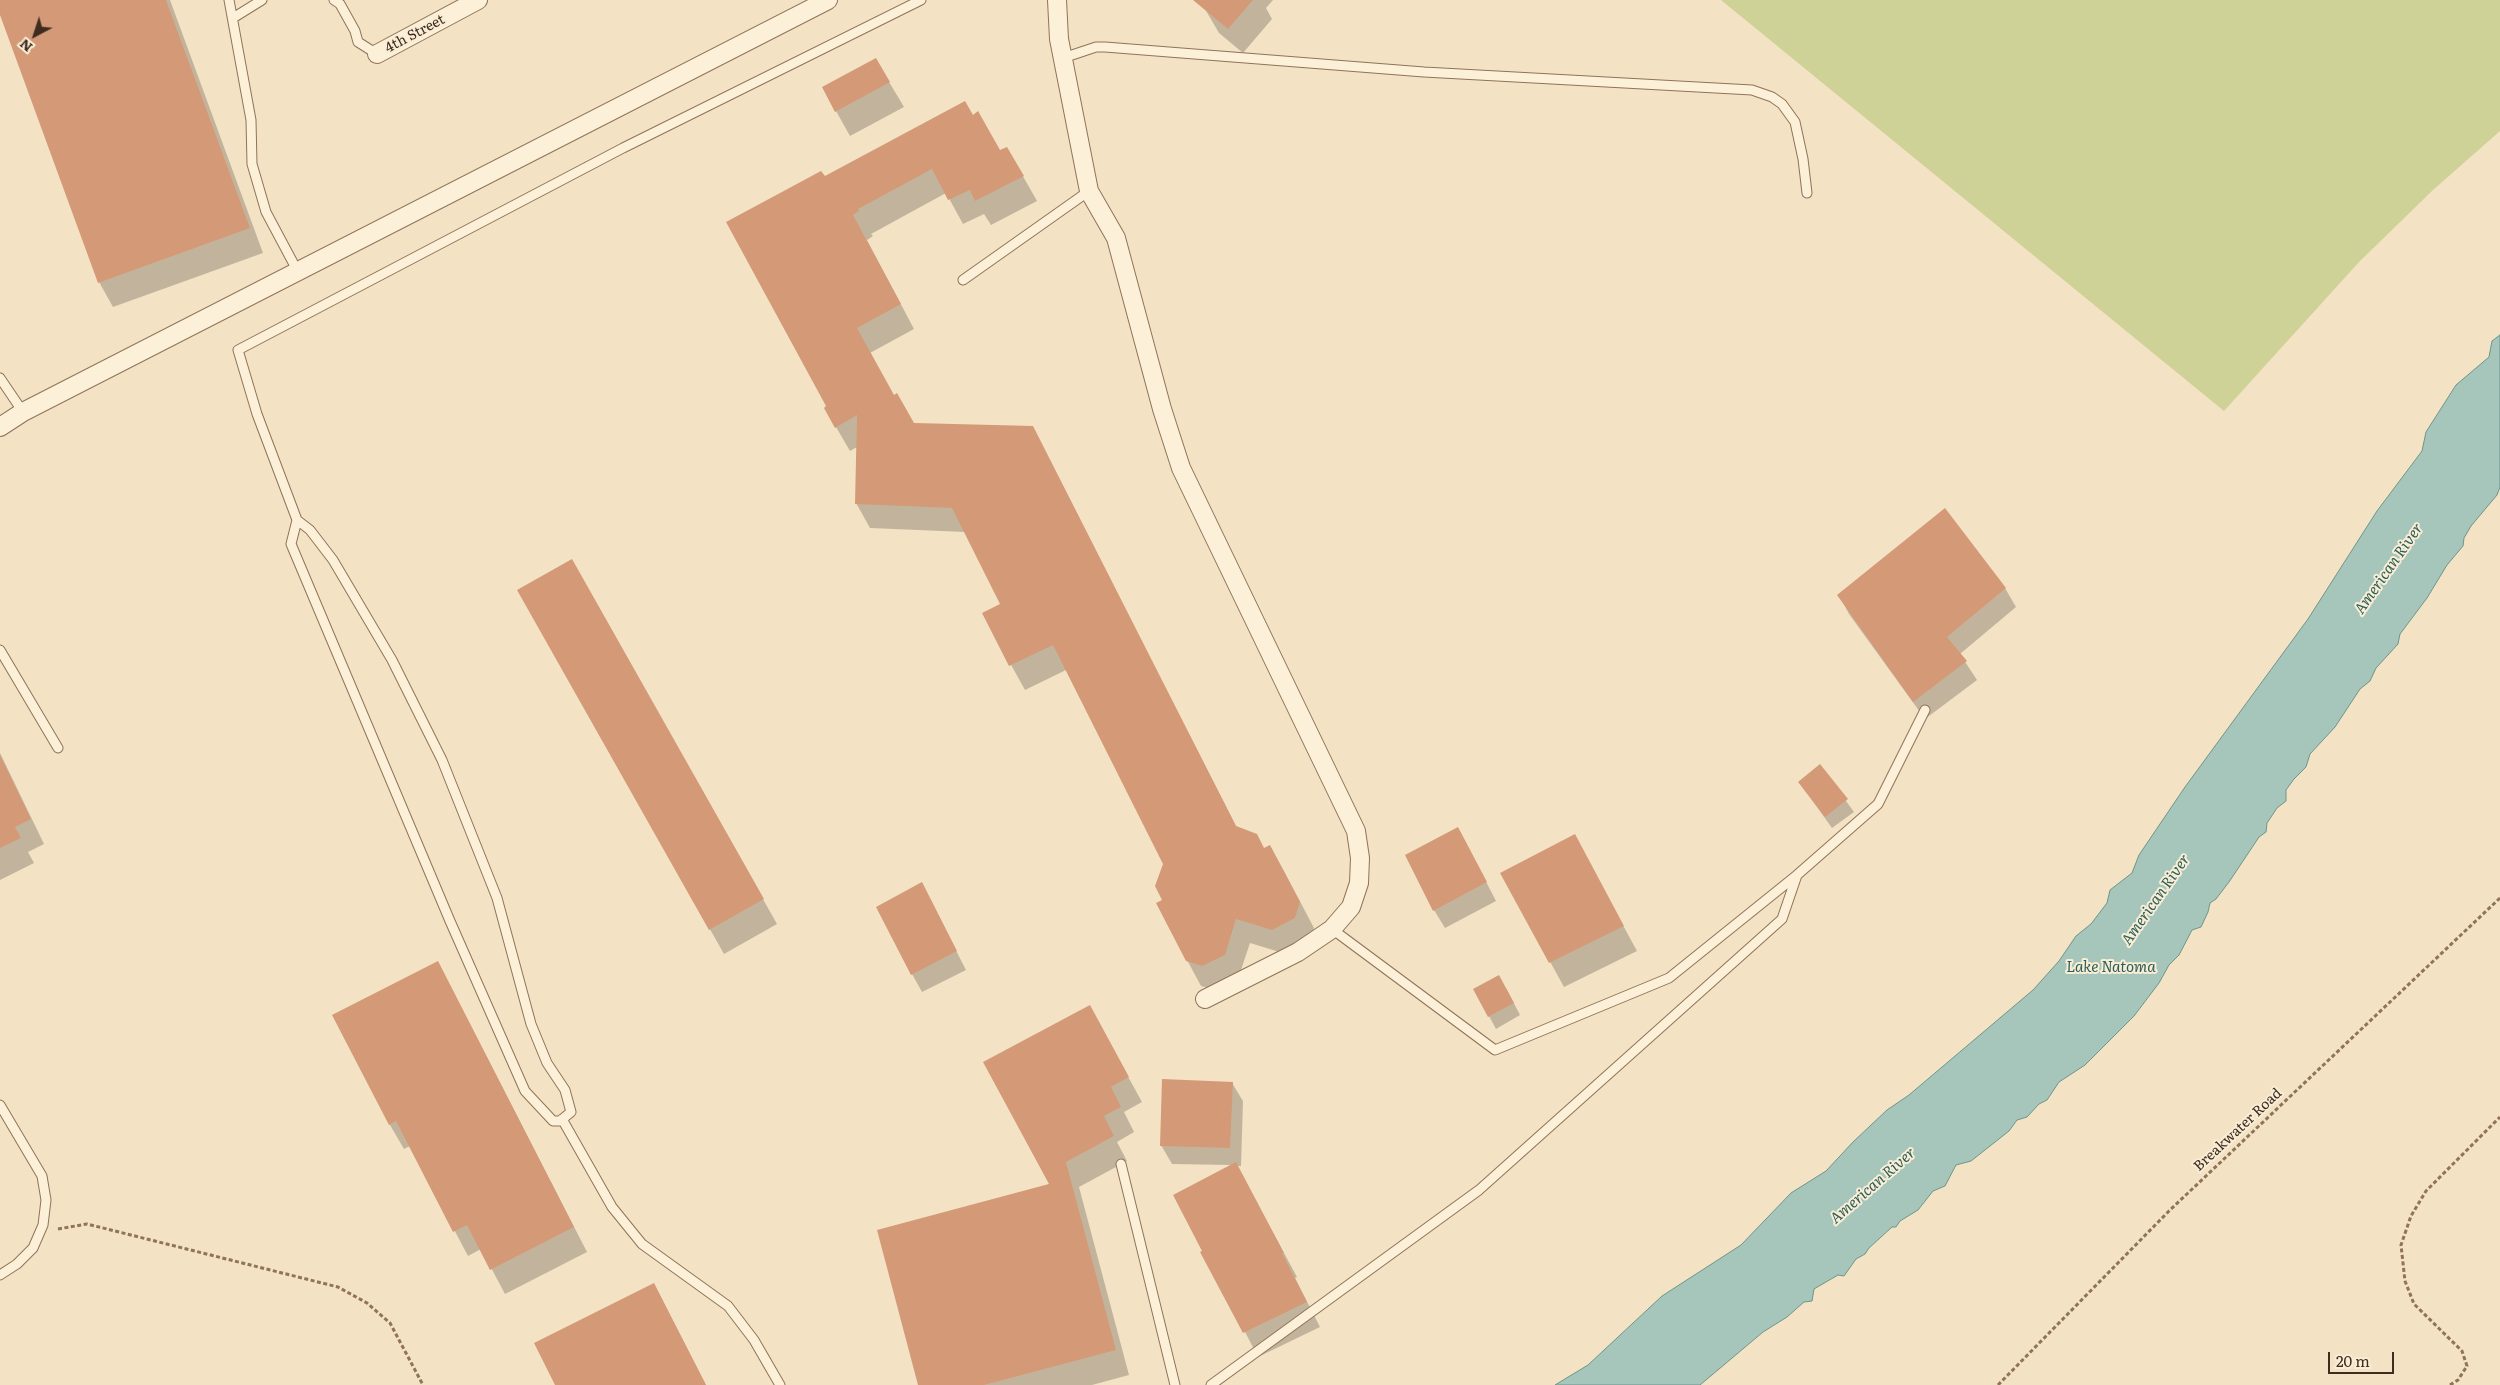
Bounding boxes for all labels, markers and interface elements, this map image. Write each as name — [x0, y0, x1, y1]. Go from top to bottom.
north arrow — [10, 10, 60, 60]
street label: 4th Street — [382, 11, 448, 57]
text: N — [14, 35, 36, 58]
water label: American River — [2351, 520, 2427, 618]
water label: American River — [2118, 851, 2194, 949]
water label: Lake Natoma — [2066, 959, 2156, 977]
street label: Breakwater Road — [2191, 1085, 2285, 1175]
water label: American River — [1827, 1144, 1919, 1228]
scale bar — [2330, 1342, 2396, 1374]
text: 20 m — [2336, 1349, 2370, 1372]

